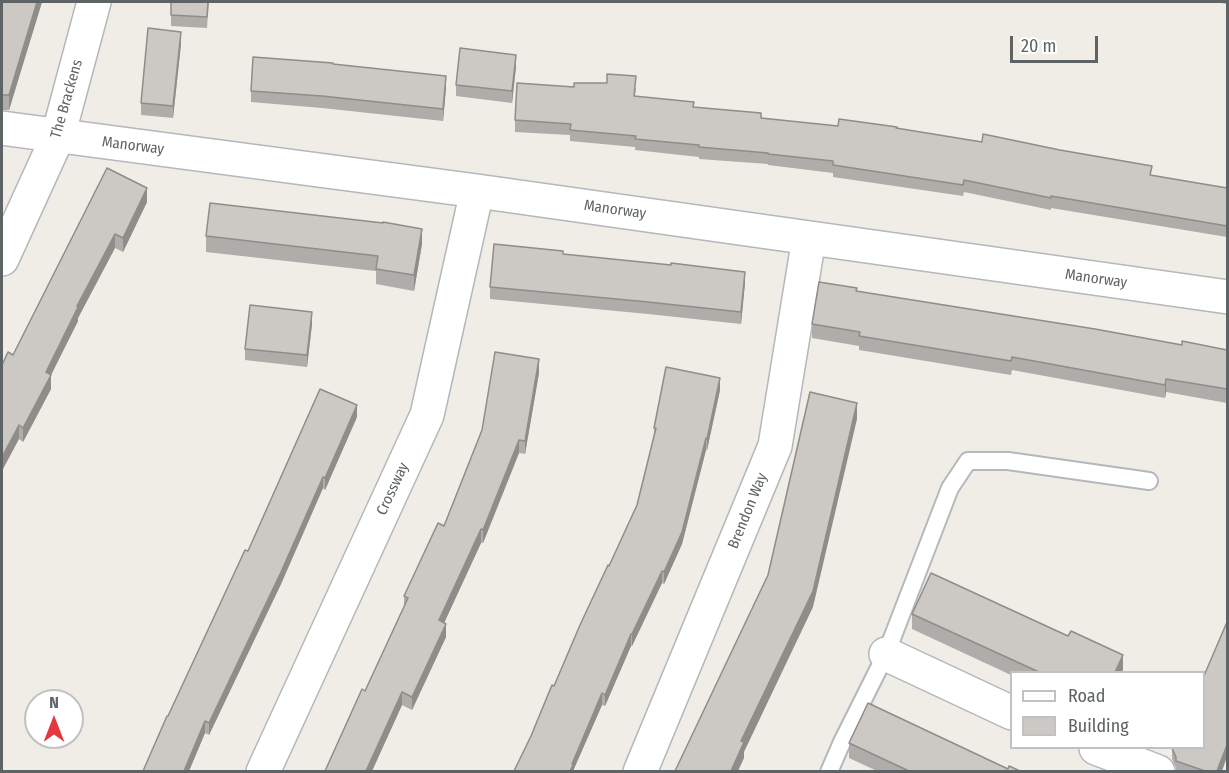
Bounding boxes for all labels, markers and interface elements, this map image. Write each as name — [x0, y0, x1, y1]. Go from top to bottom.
scale bar — [1013, 24, 1102, 62]
text: 20 m — [1021, 35, 1056, 57]
street label: The Brackens — [47, 58, 87, 140]
street label: Manorway — [101, 133, 165, 159]
street label: Manorway — [583, 197, 647, 223]
street label: Manorway — [1064, 266, 1128, 292]
street label: Crossway — [373, 460, 413, 518]
street label: Brendon Way — [725, 470, 771, 552]
legend — [1010, 671, 1205, 749]
text: Road — [1068, 685, 1105, 707]
north arrow — [24, 689, 84, 749]
text: N — [49, 693, 59, 712]
text: Building — [1068, 715, 1129, 737]

